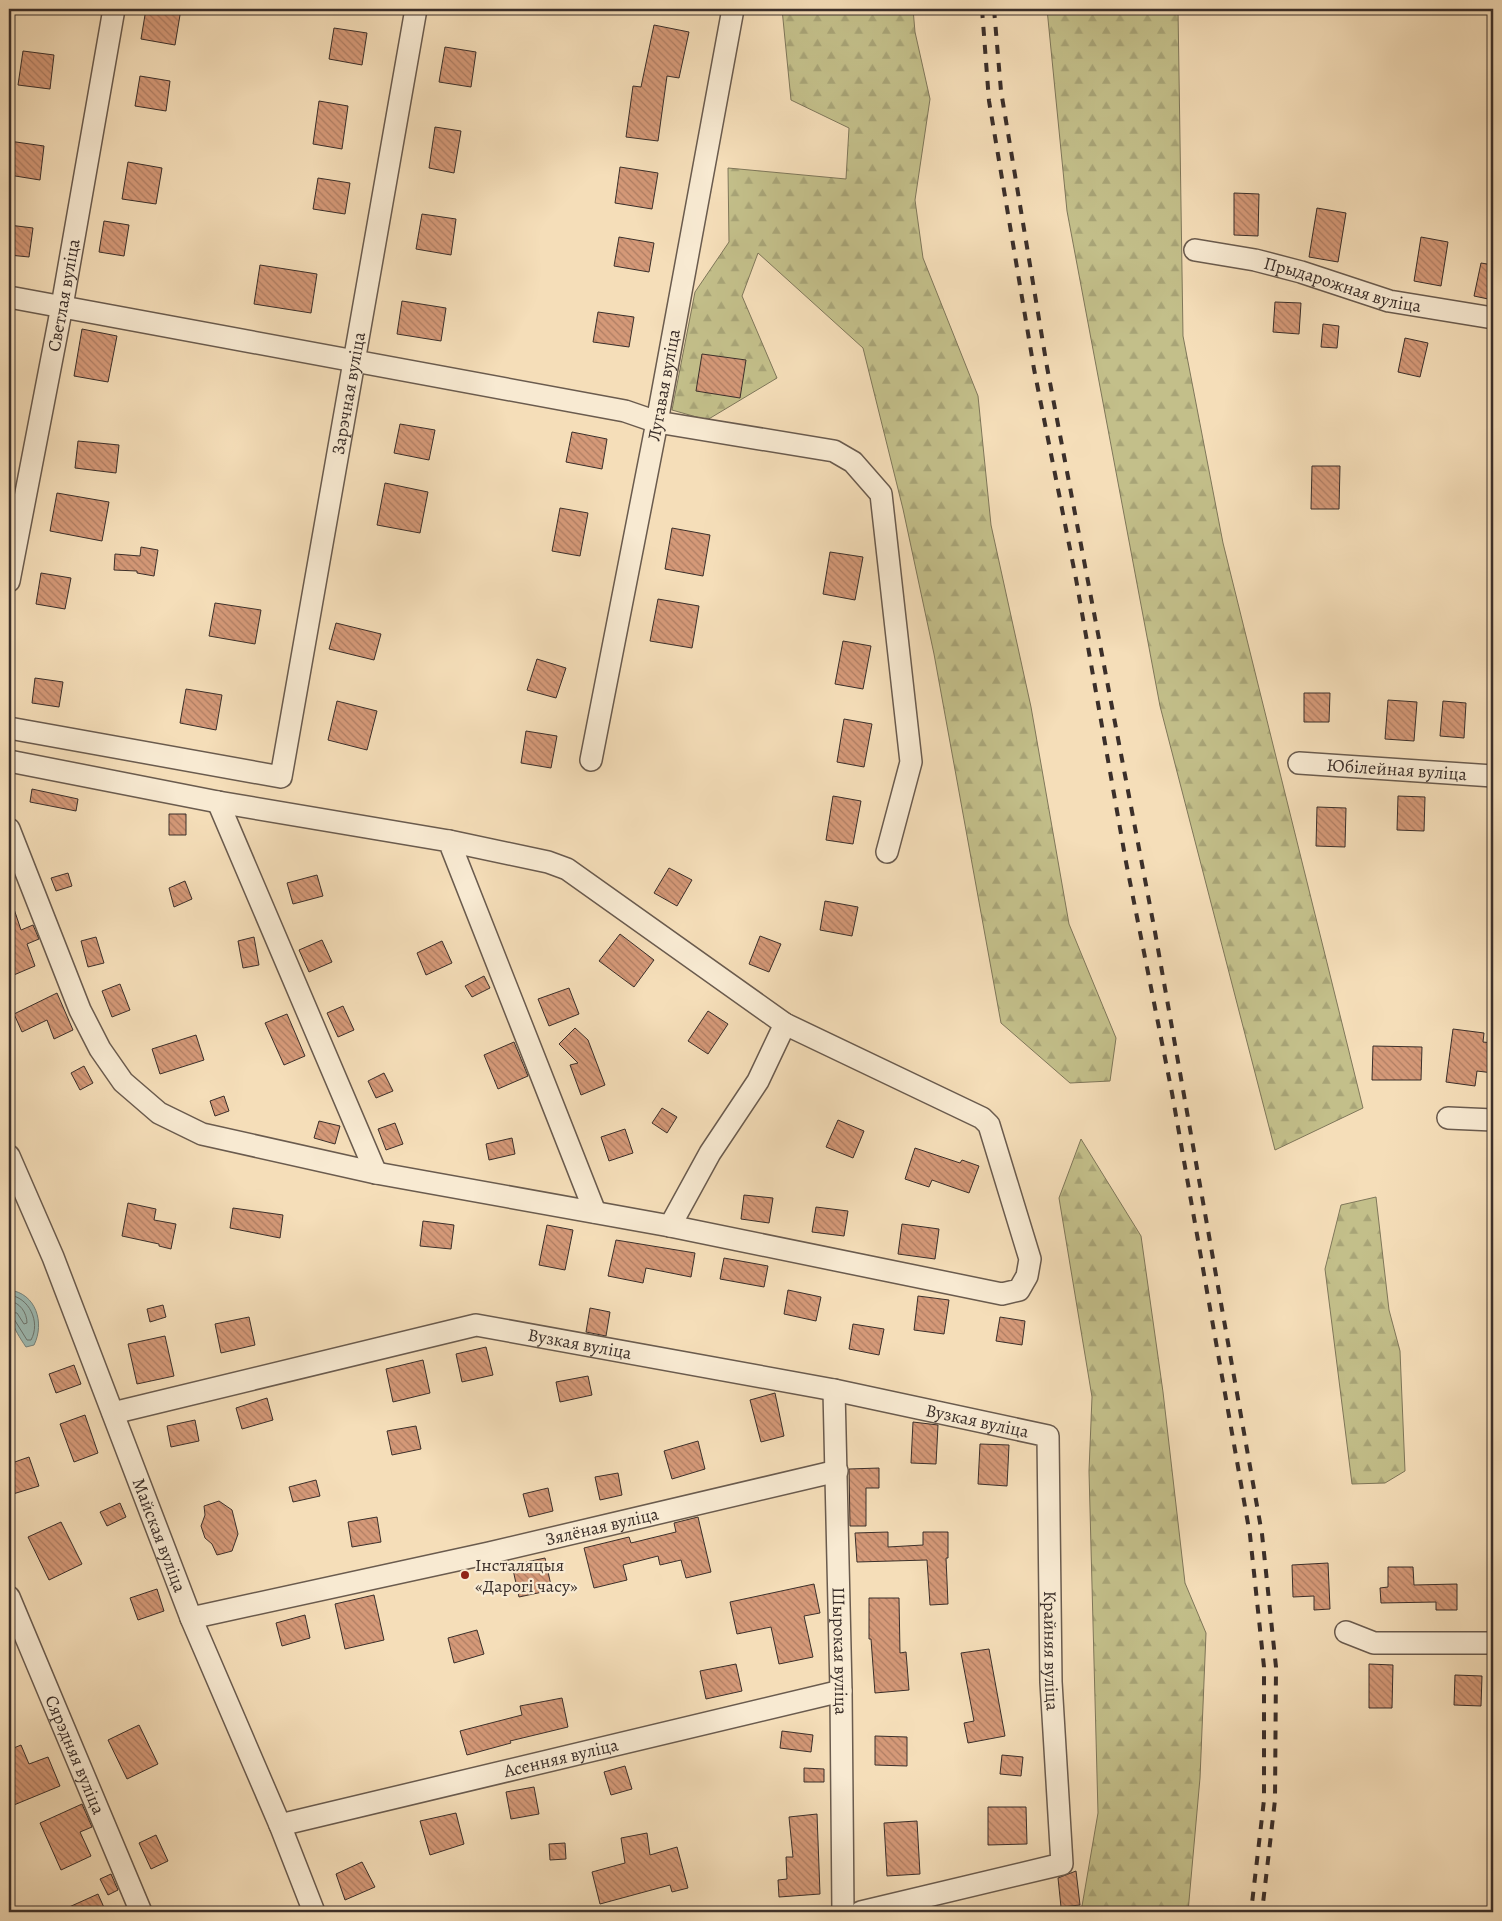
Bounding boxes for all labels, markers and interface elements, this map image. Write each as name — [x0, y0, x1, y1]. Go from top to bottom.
street label: Светлая вуліца — [41, 236, 86, 354]
street label: Прыдарожная вуліца — [1261, 251, 1424, 318]
street label: Лугавая вуліца — [642, 326, 686, 443]
street label: Зарэчная вуліца — [326, 329, 371, 457]
street label: Юбілейная вуліца — [1326, 753, 1468, 786]
street label: Вузкая вуліца — [526, 1323, 634, 1365]
street label: Вузкая вуліца — [923, 1398, 1032, 1444]
street label: Майская вуліца — [127, 1475, 192, 1596]
street label: Зялёная вуліца — [543, 1501, 662, 1551]
place label: Інсталяцыя «Дарогі часу» — [475, 1553, 578, 1598]
marker: Інсталяцыя «Дарогі часу» — [459, 1569, 471, 1581]
street label: Шырокая вуліца — [827, 1587, 853, 1716]
street label: Крайняя вуліца — [1038, 1591, 1065, 1712]
street label: Сярэдняя вуліца — [39, 1691, 111, 1819]
street label: Асенняя вуліца — [500, 1732, 621, 1783]

